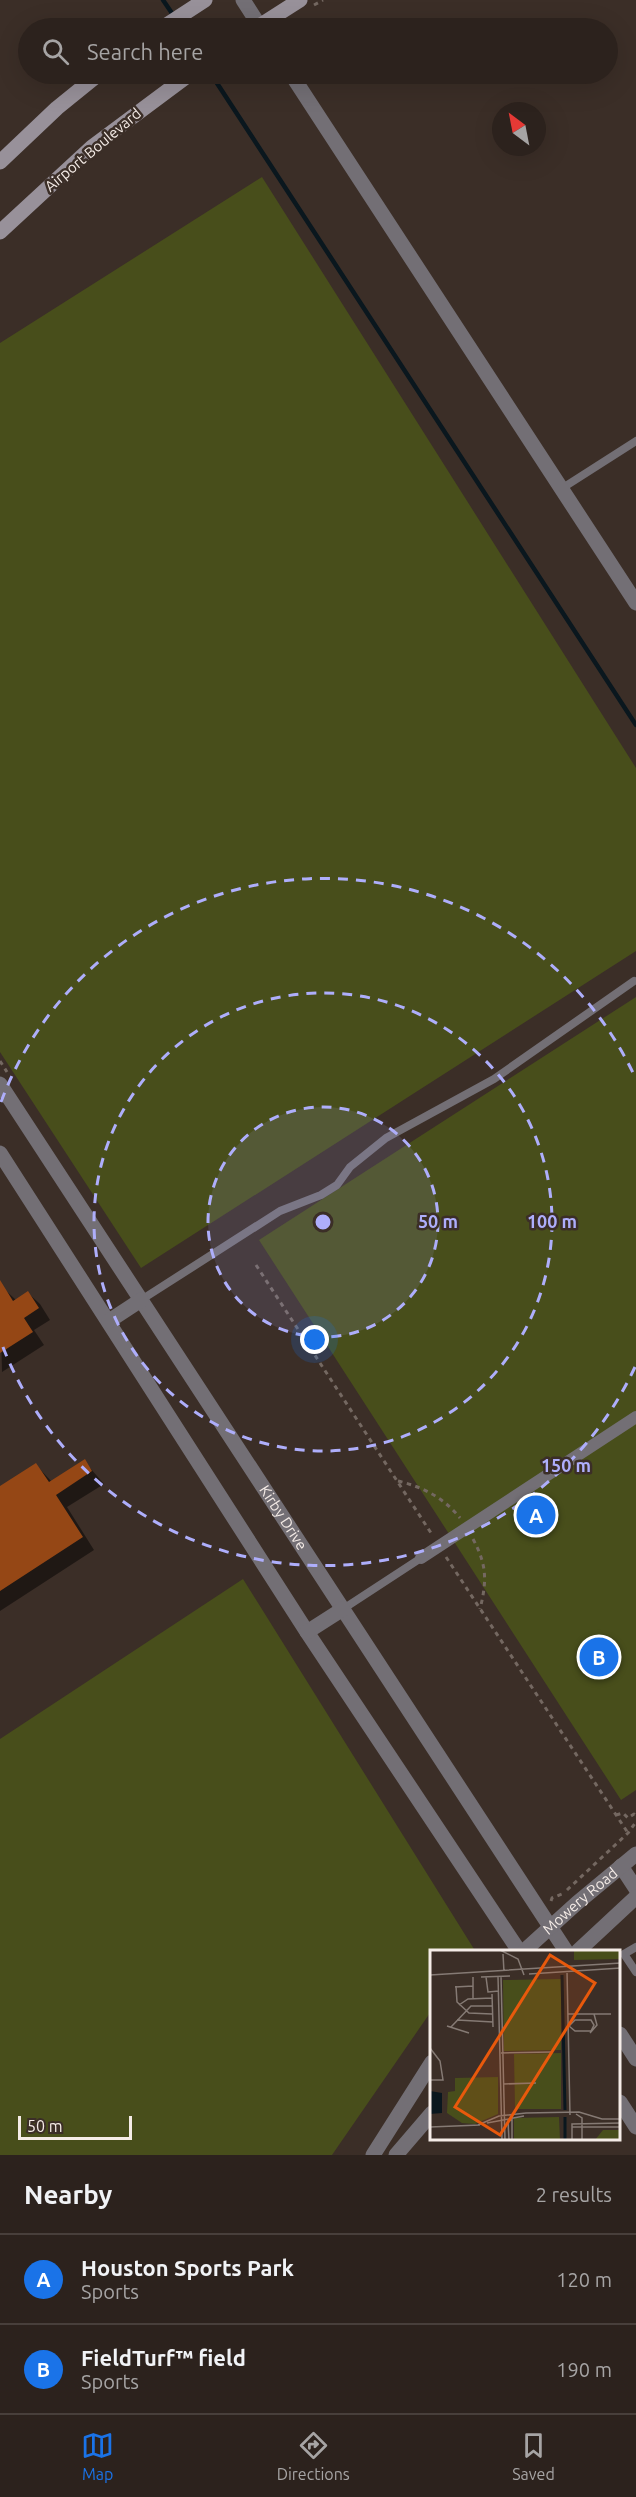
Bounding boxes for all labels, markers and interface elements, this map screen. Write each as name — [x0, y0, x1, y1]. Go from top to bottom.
search box — [18, 18, 618, 84]
icon: search — [39, 35, 72, 68]
text: Search here — [87, 39, 203, 64]
north arrow — [492, 102, 546, 156]
street label: Airport Boulevard — [41, 104, 144, 195]
text: 50 m — [418, 1211, 458, 1231]
text: 100 m — [527, 1211, 577, 1231]
centre of rings — [313, 1212, 333, 1232]
your location — [300, 1325, 329, 1354]
text: 150 m — [541, 1455, 591, 1475]
street label: Kirby Drive — [256, 1482, 311, 1553]
pin: A — [516, 1492, 556, 1538]
pin: B — [580, 1634, 618, 1680]
street label: Mowery Road — [539, 1864, 621, 1938]
inset map — [430, 1950, 621, 2140]
scale bar — [18, 2113, 132, 2140]
text: 50 m — [27, 2117, 63, 2135]
text: Nearby — [24, 2180, 112, 2209]
text: 2 results — [536, 2183, 612, 2206]
text: Houston Sports Park — [81, 2255, 294, 2280]
text: A — [36, 2268, 51, 2291]
text: 120 m — [556, 2268, 612, 2291]
text: Sports — [81, 2280, 139, 2303]
text: FieldTurf™ field — [81, 2345, 246, 2370]
text: B — [37, 2358, 50, 2381]
text: 190 m — [556, 2358, 612, 2381]
text: Sports — [81, 2370, 139, 2393]
tab: Map — [81, 2429, 114, 2483]
tab: Directions — [277, 2429, 350, 2483]
tab: Saved — [512, 2429, 555, 2483]

